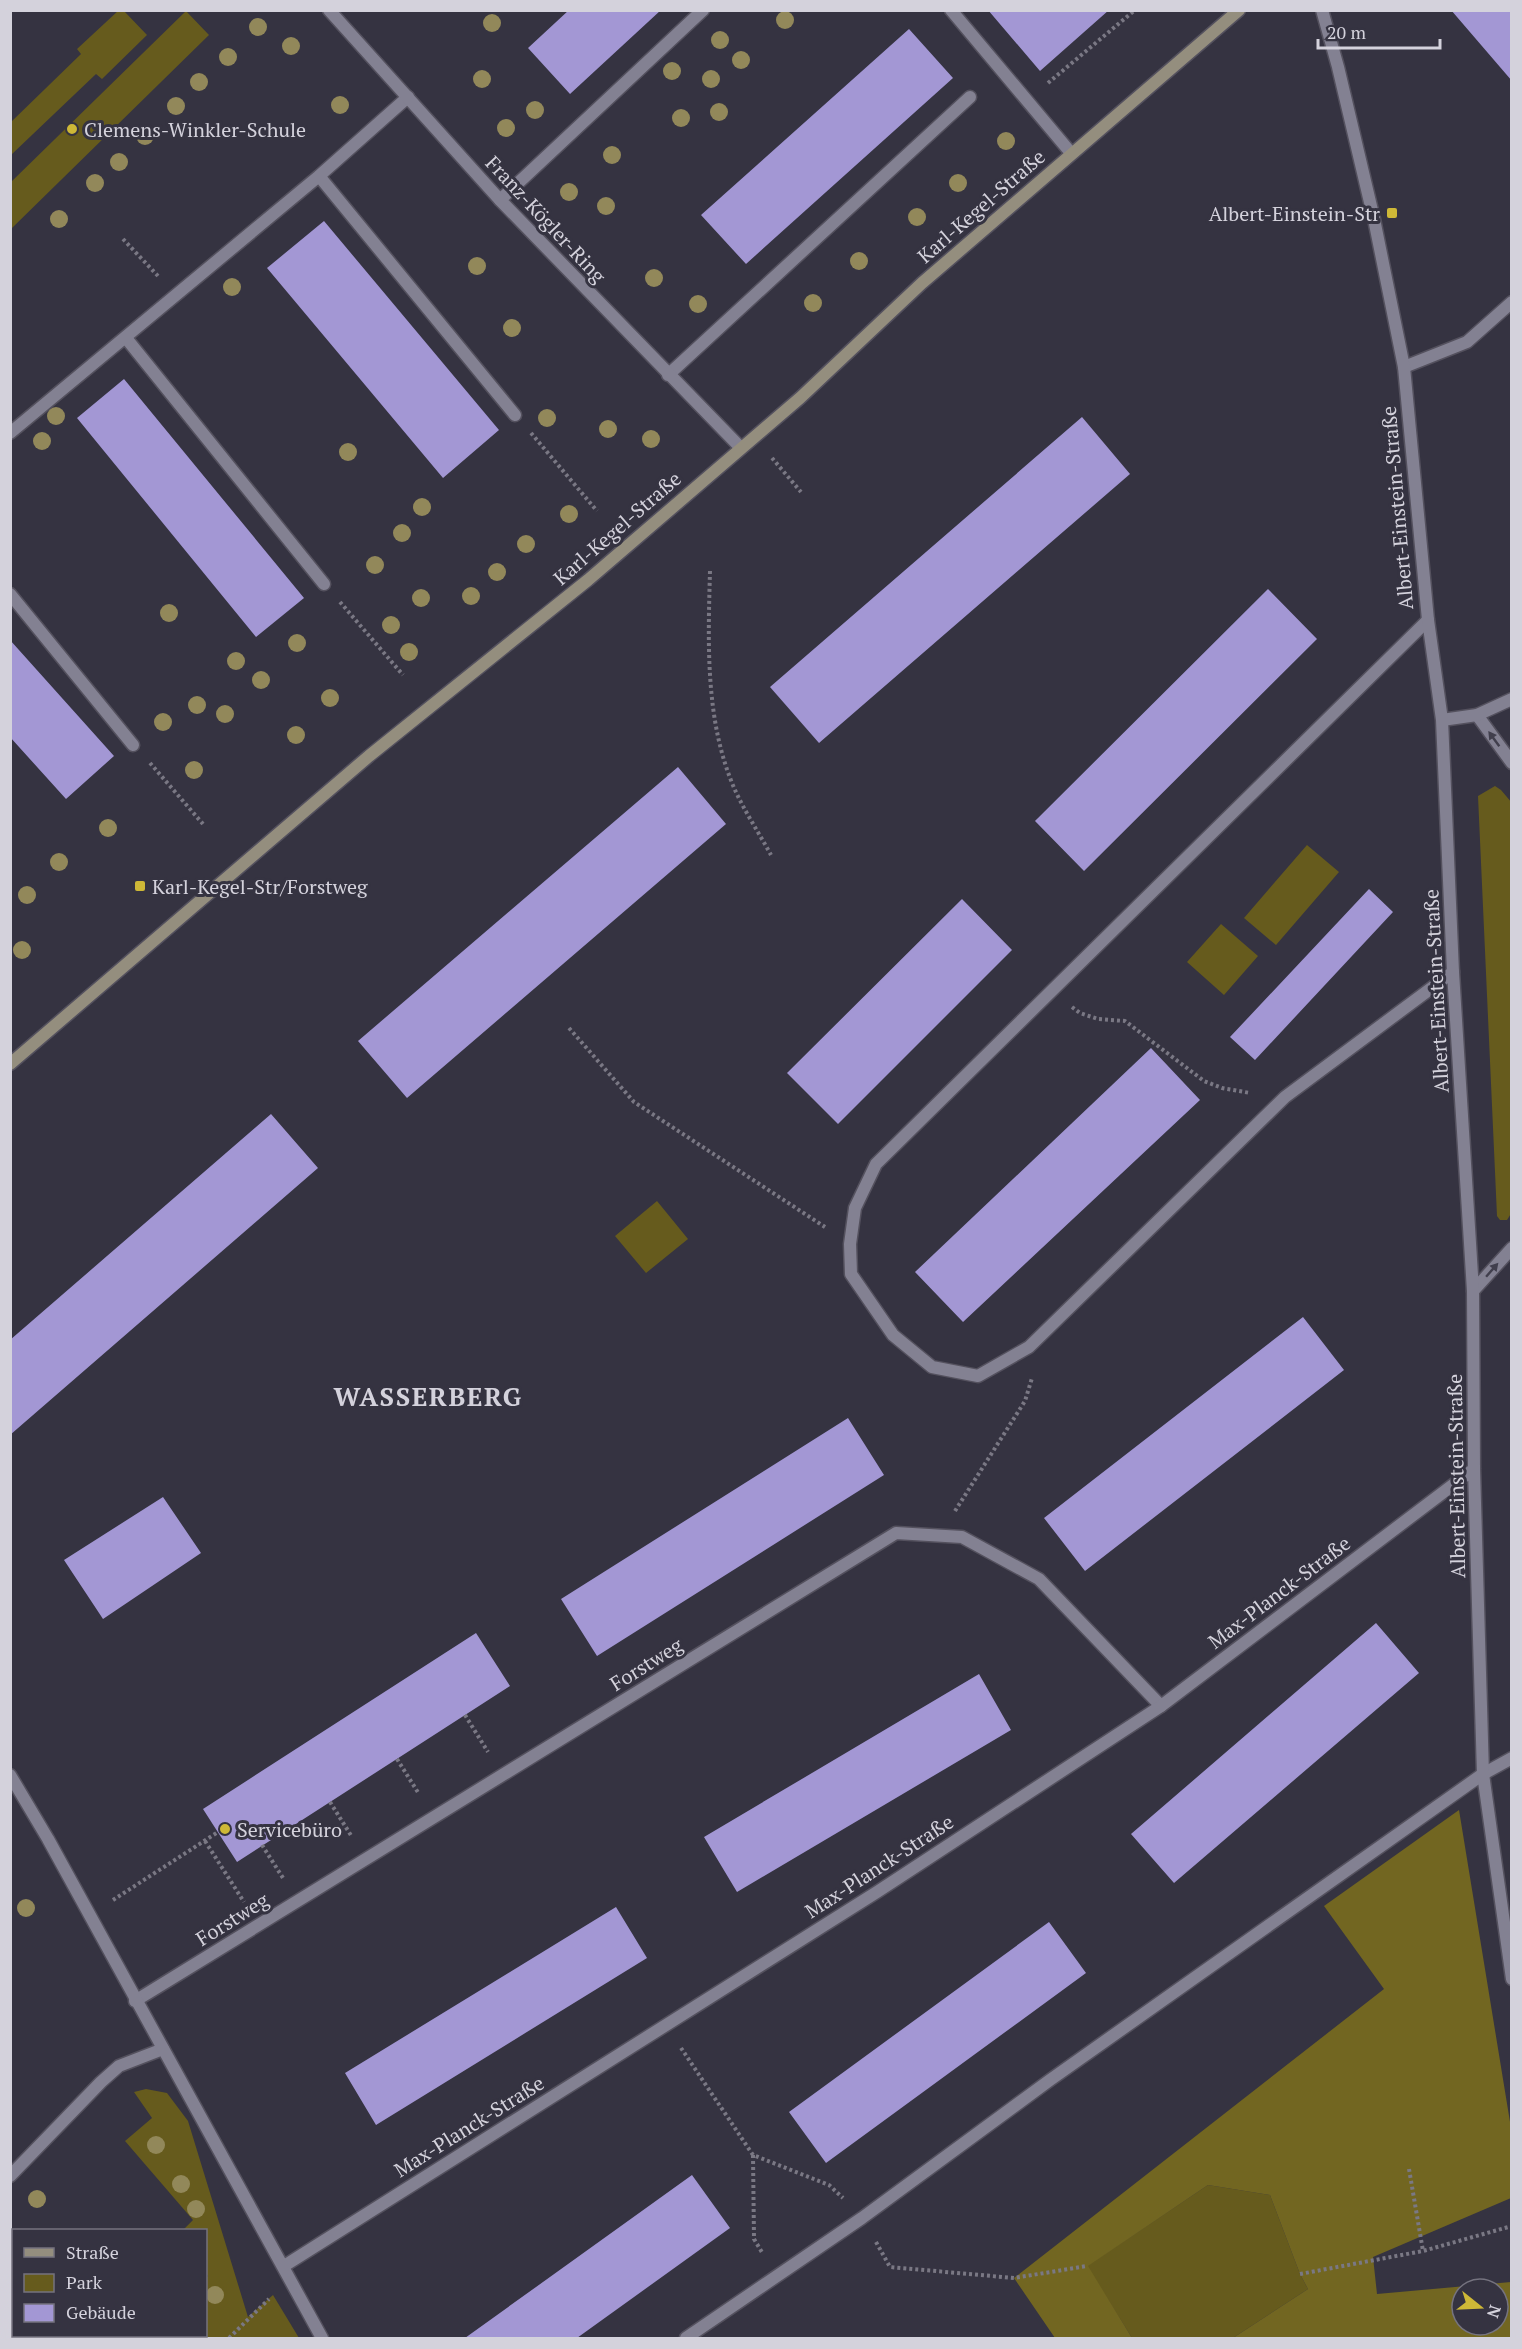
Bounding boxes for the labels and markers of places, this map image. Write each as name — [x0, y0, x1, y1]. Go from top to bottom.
place label: Clemens-Winkler-Schule — [84, 116, 306, 143]
marker: Clemens-Winkler-Schule — [65, 122, 79, 136]
place label: Albert-Einstein-Str — [1209, 200, 1380, 227]
marker: Albert-Einstein-Str — [1385, 206, 1399, 220]
place label: Karl-Kegel-Str/Forstweg — [152, 873, 368, 900]
marker: Karl-Kegel-Str/Forstweg — [133, 879, 147, 893]
place label: Servicebüro — [237, 1816, 342, 1843]
marker: Servicebüro — [218, 1822, 232, 1836]

